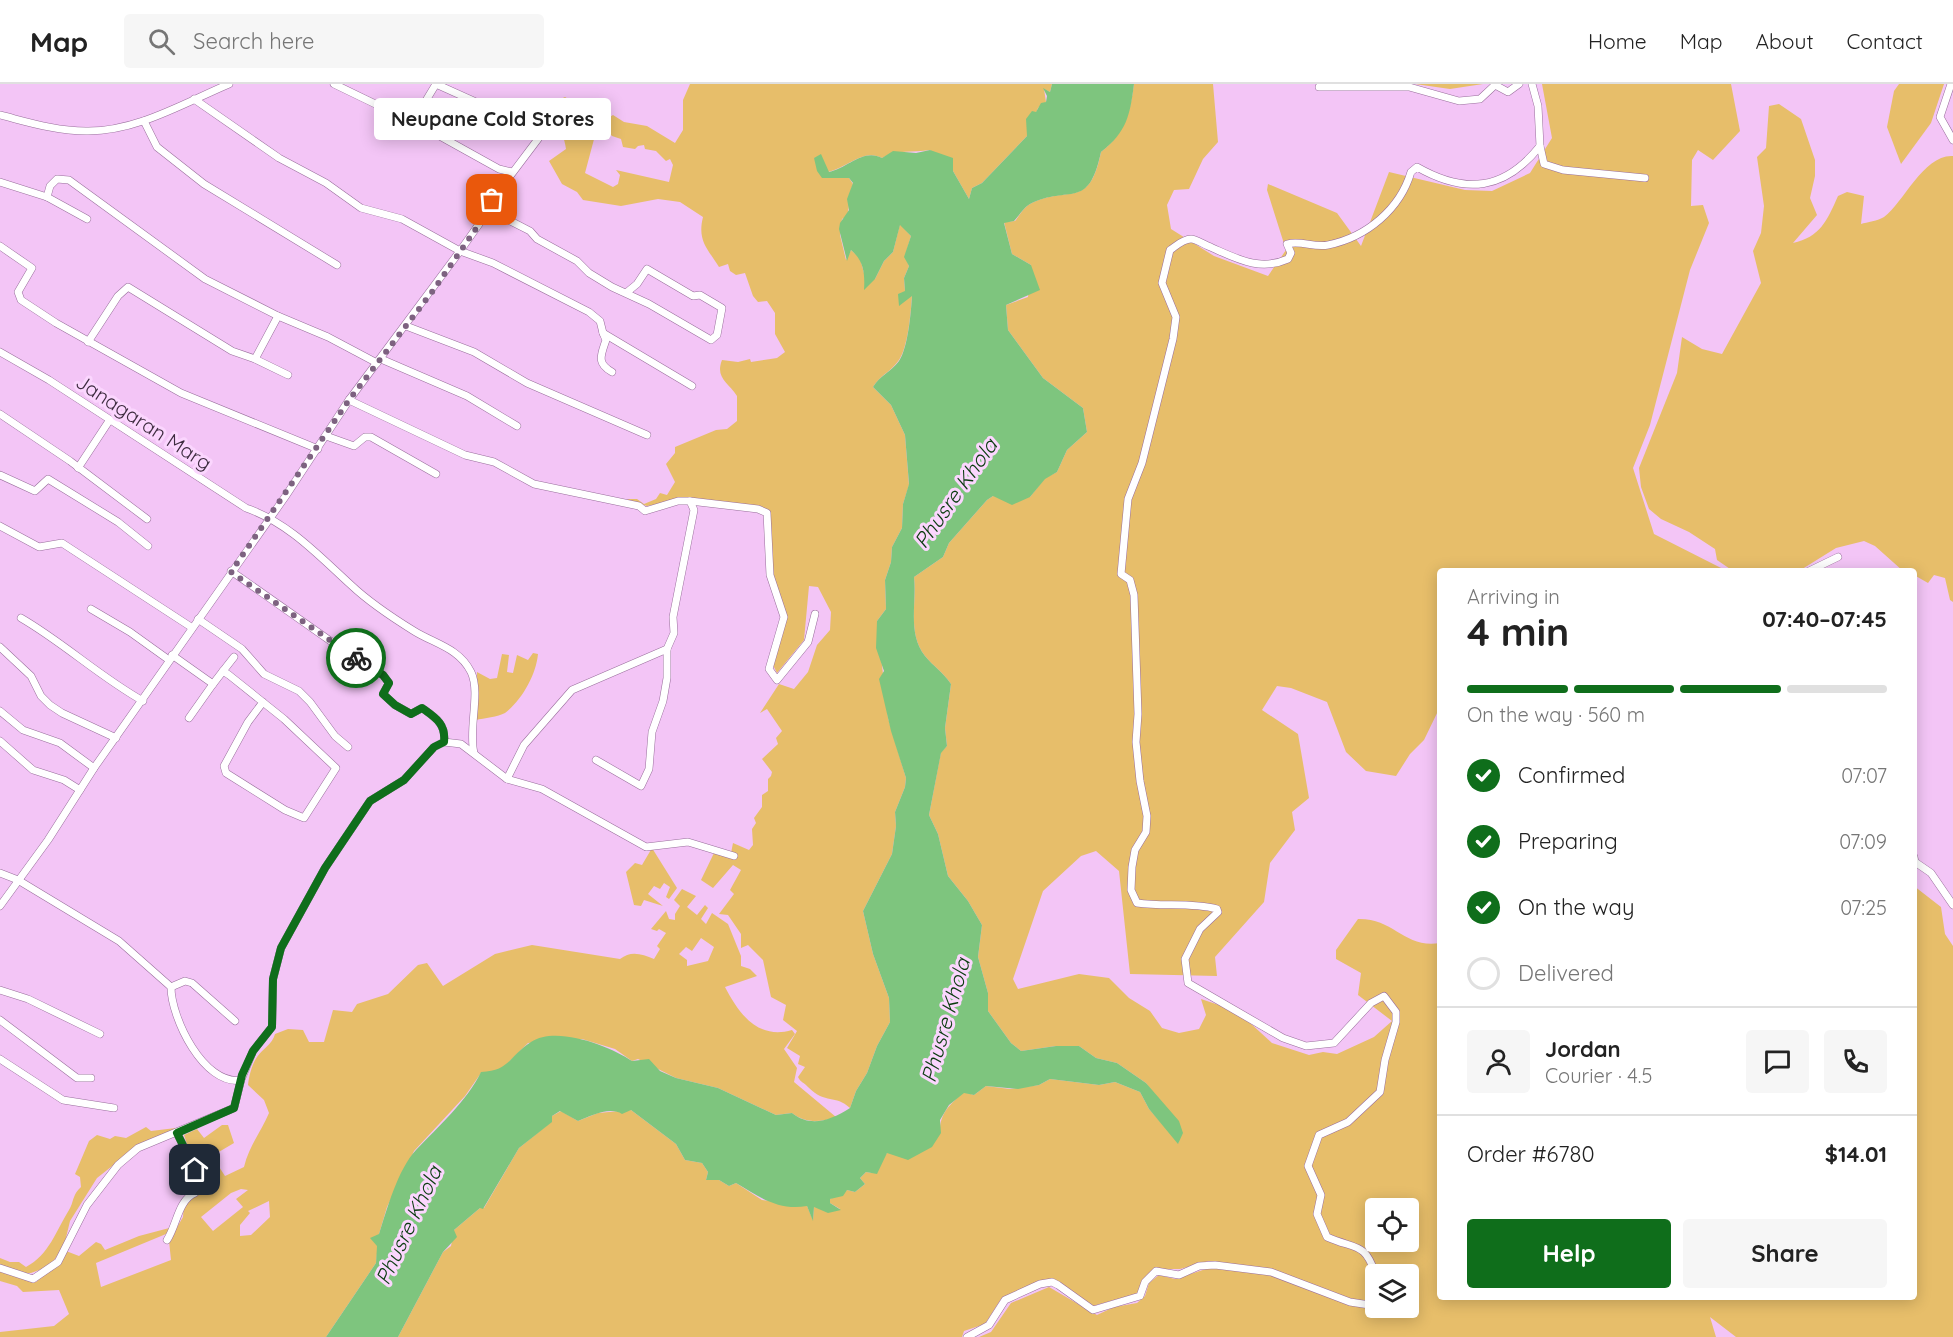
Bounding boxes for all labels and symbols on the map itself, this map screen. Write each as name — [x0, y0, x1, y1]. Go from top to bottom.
callout: Neupane Cold Stores — [374, 98, 610, 140]
pin — [466, 174, 517, 225]
street label: Janagaran Marg — [71, 369, 217, 475]
water label: Phusre Khola — [908, 432, 1003, 553]
courier — [326, 628, 386, 688]
water label: Phusre Khola — [915, 954, 975, 1085]
pin — [169, 1144, 220, 1195]
water label: Phusre Khola — [369, 1160, 447, 1288]

